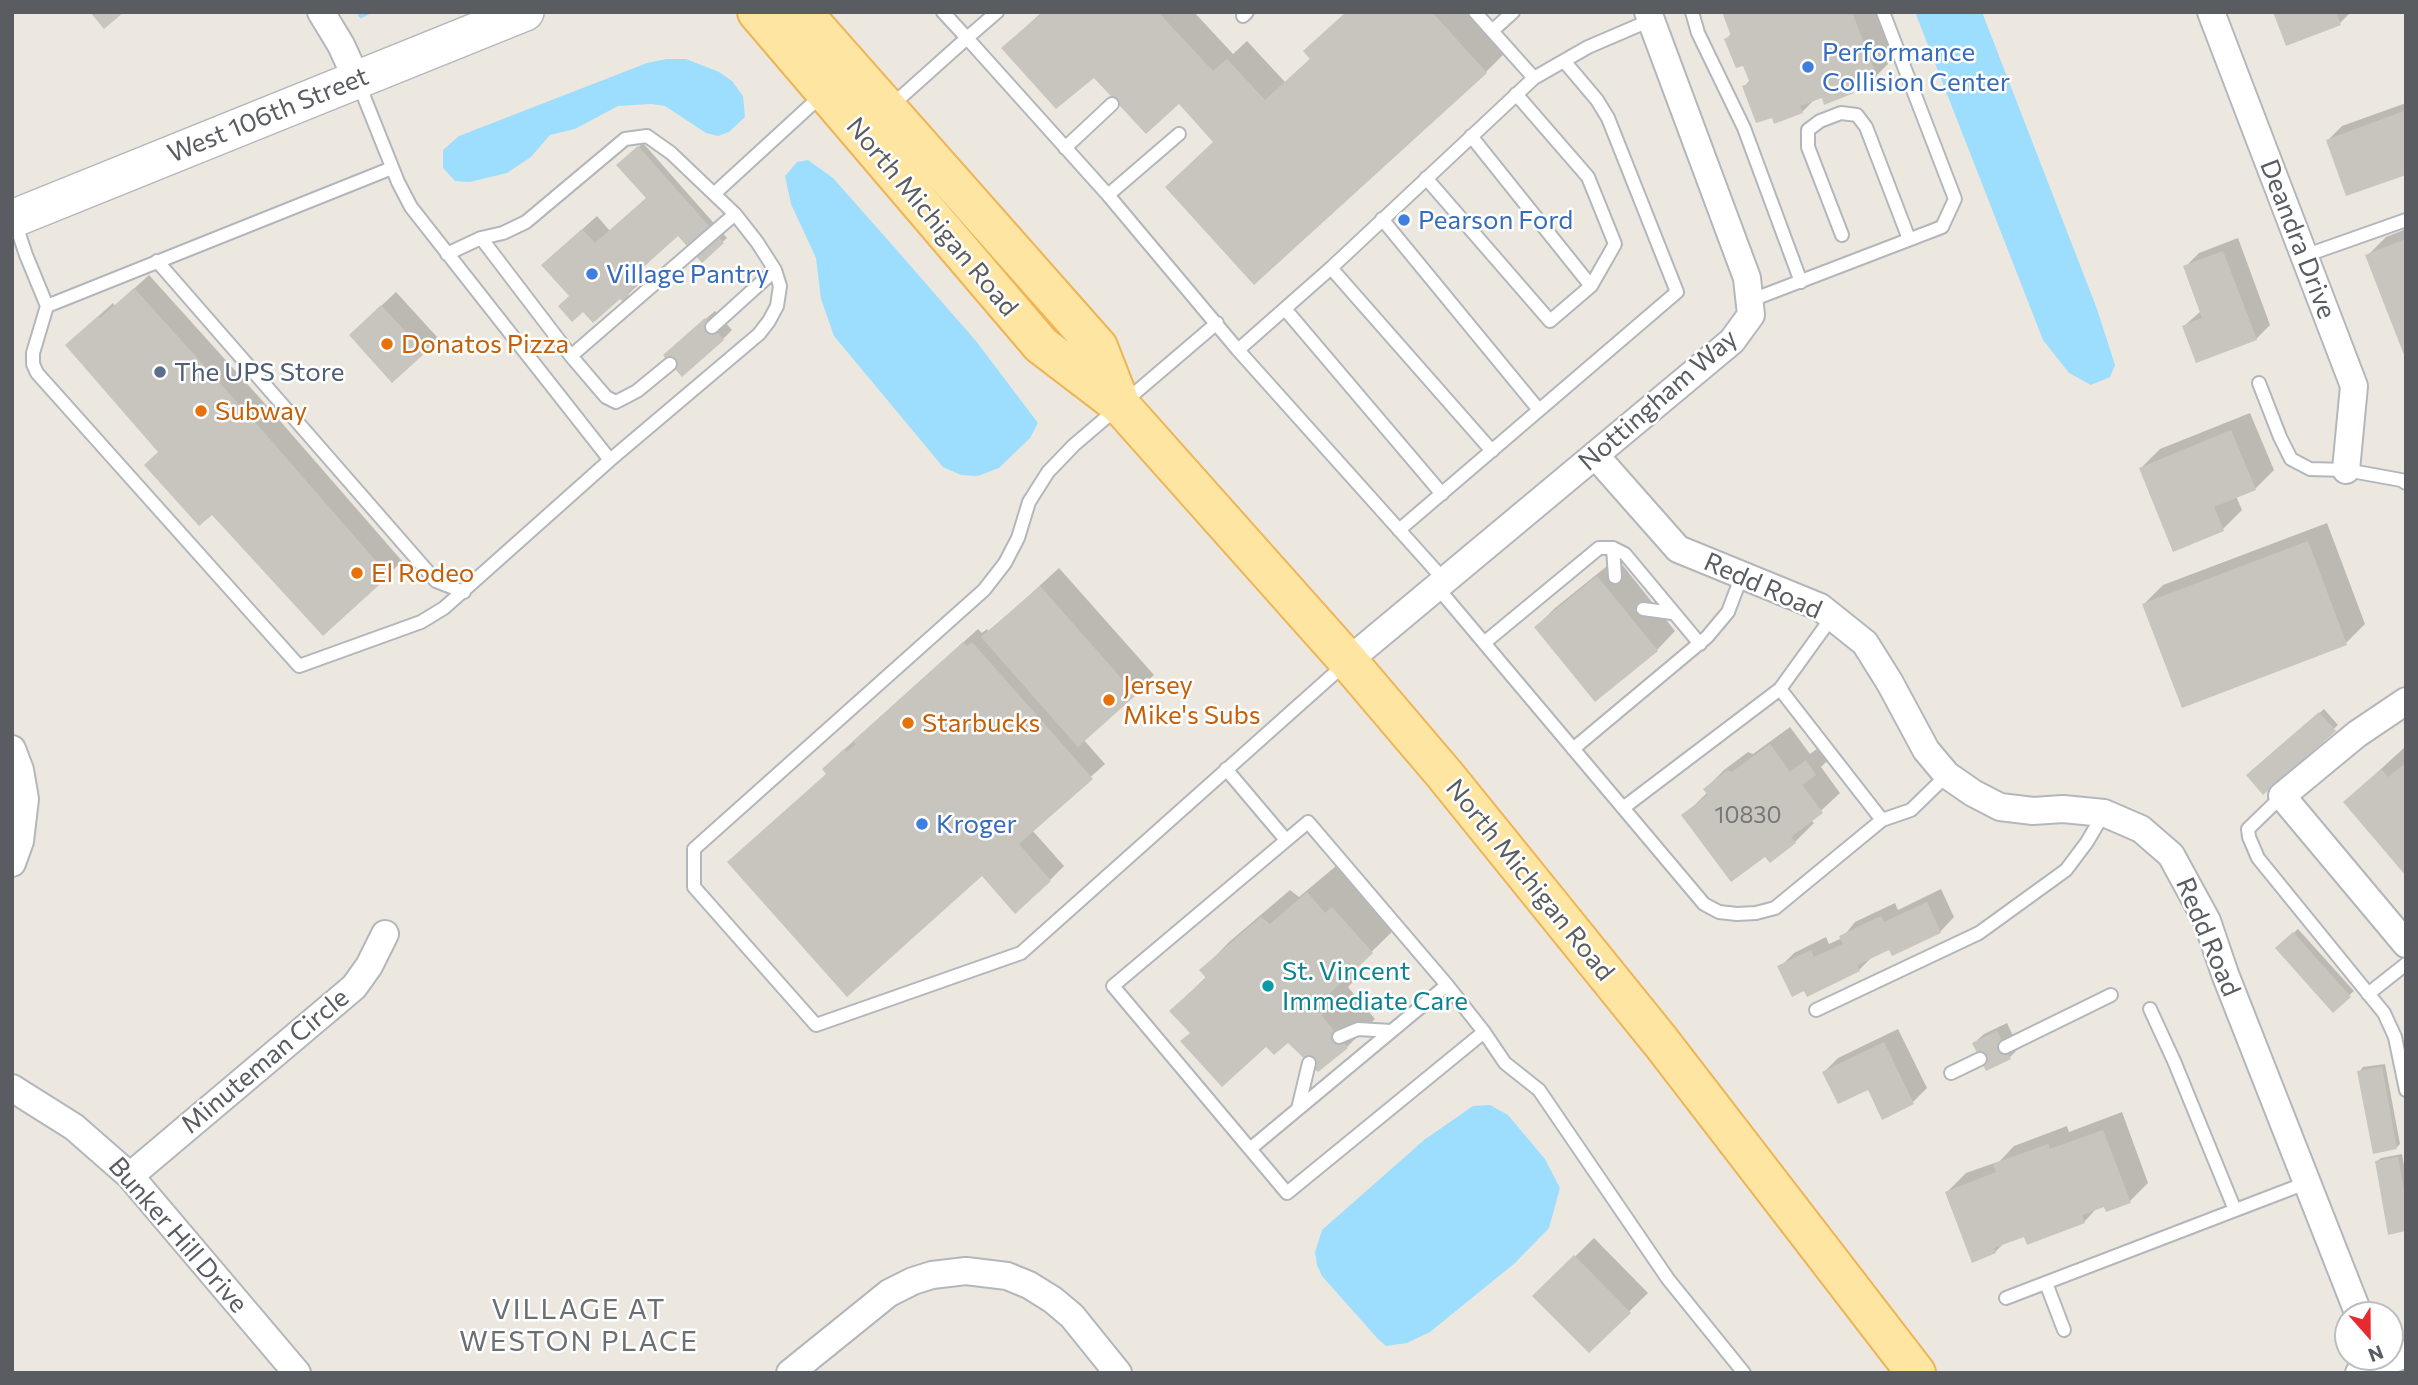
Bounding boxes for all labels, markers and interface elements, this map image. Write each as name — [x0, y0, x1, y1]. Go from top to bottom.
place label: Performance Collision Center — [1822, 36, 2010, 98]
marker: Performance Collision Center — [1800, 59, 1816, 75]
street label: West 106th Street — [163, 61, 373, 169]
street label: North Michigan Road — [840, 111, 1024, 323]
street label: Deandra Drive — [2253, 155, 2343, 323]
place label: Pearson Ford — [1418, 204, 1573, 236]
marker: Pearson Ford — [1396, 212, 1412, 228]
place label: Village Pantry — [606, 258, 769, 290]
marker: Village Pantry — [584, 266, 600, 282]
street label: Nottingham Way — [1572, 323, 1744, 477]
place label: Donatos Pizza — [401, 328, 569, 360]
marker: Donatos Pizza — [379, 336, 395, 352]
place label: The UPS Store — [174, 356, 344, 388]
marker: The UPS Store — [152, 364, 168, 380]
place label: Subway — [215, 395, 307, 427]
marker: Subway — [193, 403, 209, 419]
street label: Redd Road — [1699, 546, 1827, 626]
place label: El Rodeo — [371, 557, 474, 589]
marker: El Rodeo — [349, 565, 365, 581]
place label: Jersey Mike's Subs — [1123, 669, 1261, 730]
marker: Jersey Mike's Subs — [1101, 692, 1117, 708]
place label: Starbucks — [922, 707, 1040, 739]
marker: Starbucks — [900, 715, 916, 731]
street label: North Michigan Road — [1439, 773, 1621, 987]
house number: 10830 — [1715, 801, 1781, 829]
place label: Kroger — [936, 808, 1017, 840]
marker: Kroger — [914, 816, 930, 832]
street label: Redd Road — [2169, 873, 2247, 1001]
place label: St. Vincent Immediate Care — [1282, 955, 1468, 1016]
marker: St. Vincent Immediate Care — [1260, 978, 1276, 994]
street label: Minuteman Circle — [175, 982, 355, 1140]
street label: Bunker Hill Drive — [102, 1151, 254, 1319]
district label: VILLAGE AT WESTON PLACE — [461, 1293, 697, 1359]
north arrow — [2334, 1301, 2404, 1371]
text: N — [2365, 1341, 2387, 1367]

